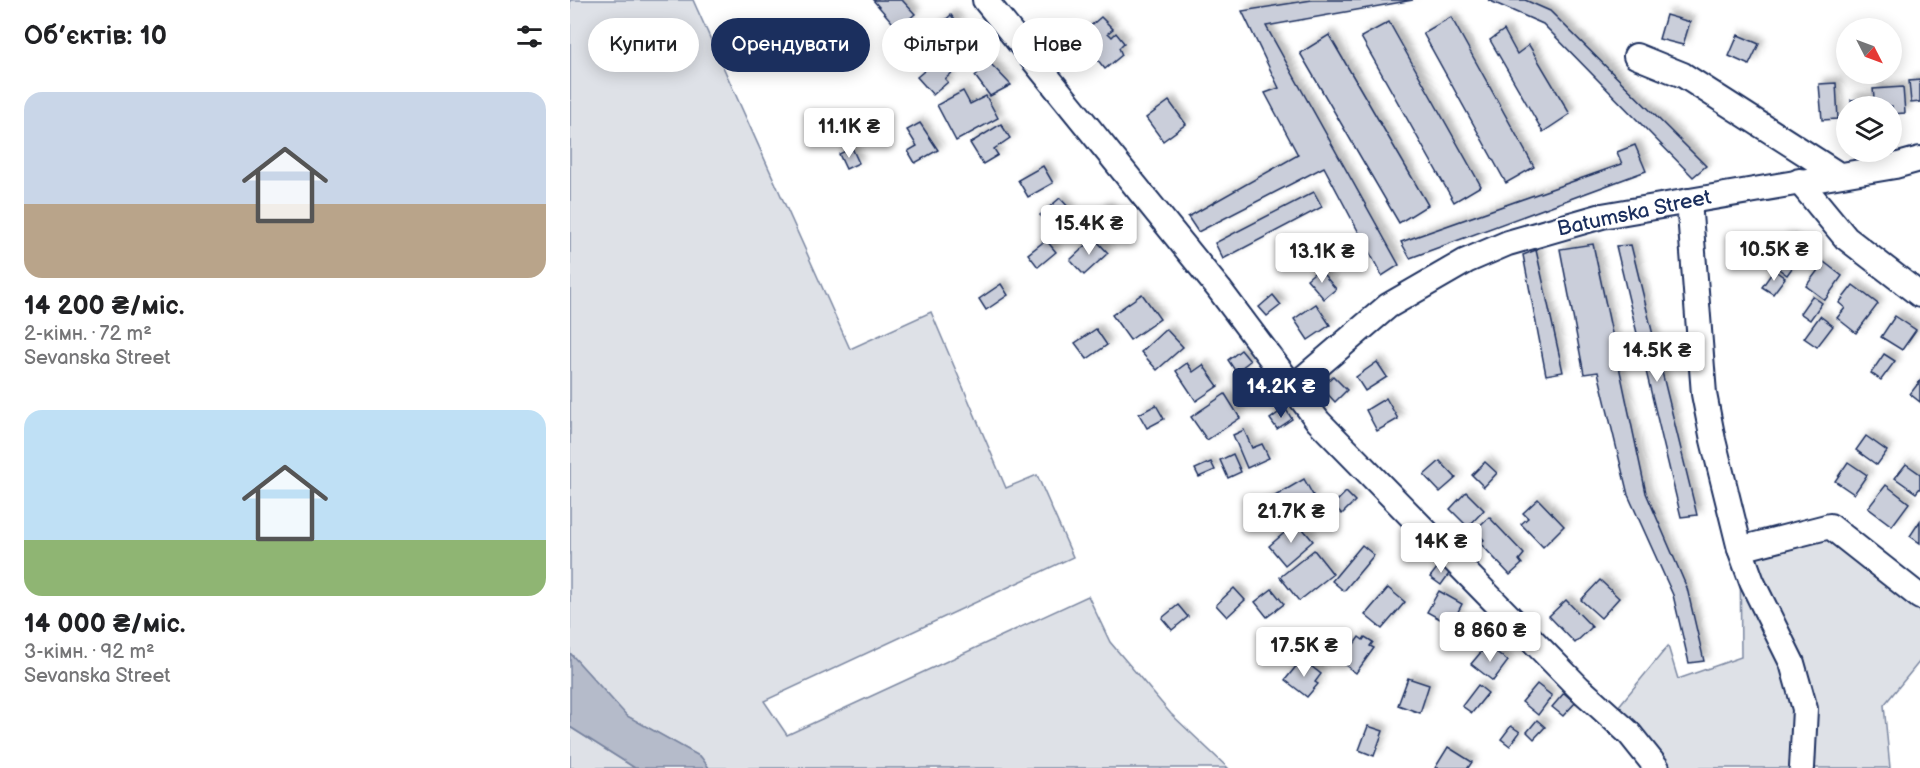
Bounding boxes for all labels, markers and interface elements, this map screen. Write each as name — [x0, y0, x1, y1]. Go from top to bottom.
chip: Купити — [588, 18, 699, 72]
chip: Орендувати — [711, 18, 870, 72]
chip: Фільтри — [882, 18, 1000, 72]
chip: Нове — [1012, 18, 1103, 72]
north arrow — [1836, 18, 1902, 84]
map controls — [1836, 18, 1902, 162]
icon: filters — [513, 20, 546, 53]
text: Об’єктів: 10 — [24, 21, 167, 52]
button: layers — [1836, 96, 1902, 162]
pin: 11.1K ₴ — [794, 108, 904, 159]
text: 11.1K ₴ — [818, 115, 880, 139]
icon: home — [231, 131, 339, 239]
street label: Batumska Street — [1555, 184, 1714, 242]
pin: 15.4K ₴ — [1034, 205, 1144, 256]
text: 15.4K ₴ — [1055, 212, 1123, 236]
pin: 10.5K ₴ — [1719, 231, 1829, 282]
pin: 13.1K ₴ — [1267, 233, 1377, 284]
text: 10.5K ₴ — [1739, 238, 1809, 262]
text: 13.1K ₴ — [1289, 240, 1355, 264]
text: 14 200 ₴/міс. — [24, 291, 184, 322]
text: 2-кімн. · 72 m² — [24, 322, 152, 346]
pin: 14.5K ₴ — [1602, 332, 1712, 383]
text: 14.5K ₴ — [1623, 339, 1691, 363]
text: Sevanska Street — [24, 346, 170, 370]
pin: 14.2K ₴ — [1226, 368, 1336, 419]
text: 14.2K ₴ — [1247, 375, 1315, 399]
icon: home — [231, 449, 339, 557]
pin: 21.7K ₴ — [1236, 493, 1346, 544]
text: 21.7K ₴ — [1257, 500, 1325, 524]
pin: 14K ₴ — [1399, 523, 1483, 574]
text: 14K ₴ — [1415, 530, 1467, 554]
text: 14 000 ₴/міс. — [24, 609, 186, 640]
pin: 8 860 ₴ — [1435, 612, 1545, 663]
text: 8 860 ₴ — [1454, 619, 1526, 643]
pin: 17.5K ₴ — [1249, 627, 1359, 678]
text: 17.5K ₴ — [1270, 634, 1338, 658]
text: 3-кімн. · 92 m² — [24, 640, 155, 664]
text: Sevanska Street — [24, 664, 170, 688]

